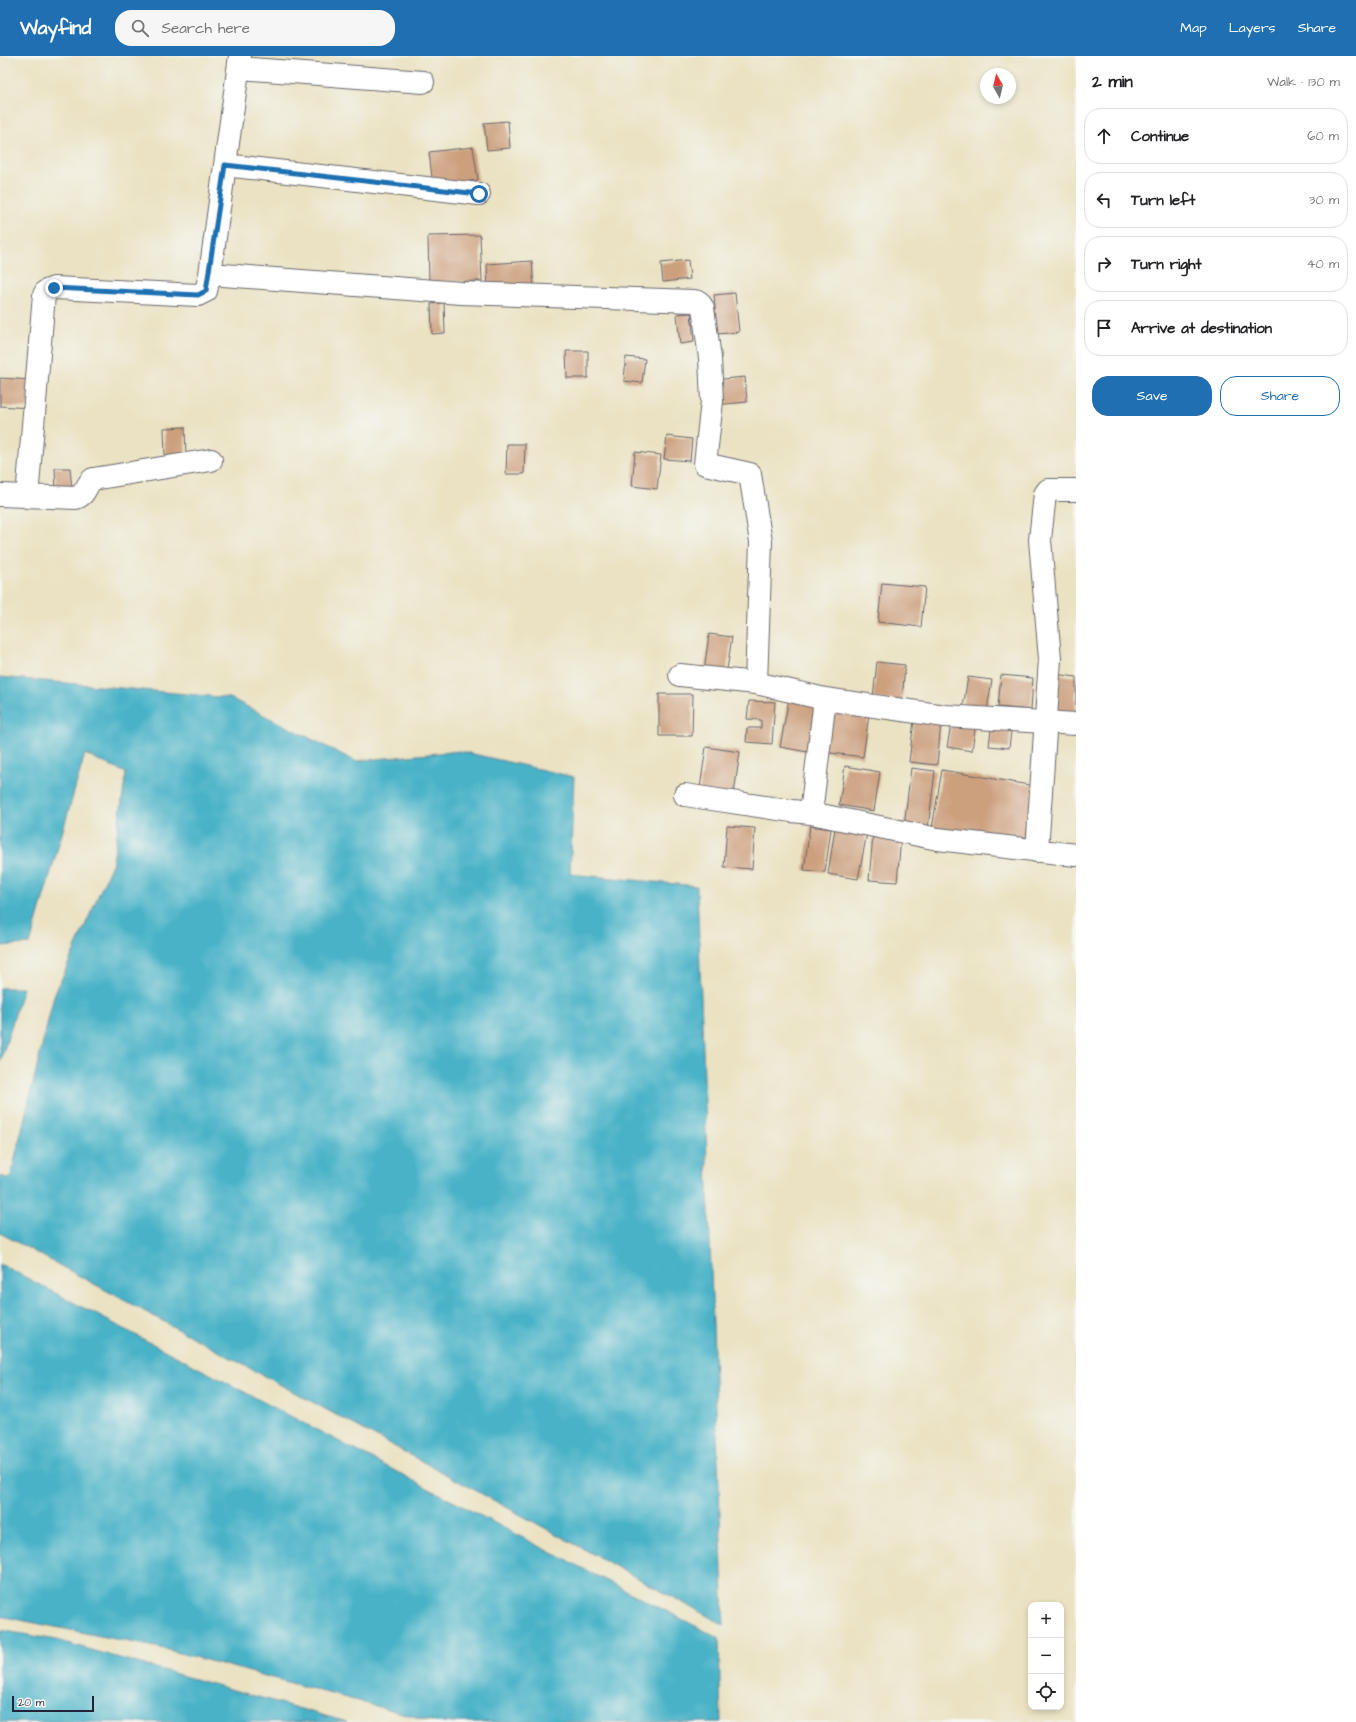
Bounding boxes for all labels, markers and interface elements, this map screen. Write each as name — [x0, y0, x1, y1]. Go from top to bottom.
search box — [115, 10, 395, 46]
text: Wayfind — [20, 15, 91, 42]
icon: search — [129, 17, 151, 39]
text: Search here — [161, 18, 250, 39]
text: Map — [1180, 18, 1207, 38]
text: Layers — [1229, 18, 1276, 38]
text: Share — [1298, 18, 1336, 38]
north arrow — [980, 68, 1016, 104]
text: 2 min — [1092, 70, 1133, 94]
text: Walk · 130 m — [1267, 73, 1340, 91]
icon: ahead — [1093, 125, 1115, 147]
text: Continue — [1131, 126, 1189, 147]
text: 60 m — [1307, 127, 1339, 145]
route start — [470, 185, 488, 203]
icon: left — [1093, 189, 1115, 211]
text: Turn left — [1131, 190, 1195, 211]
text: 30 m — [1309, 191, 1339, 209]
icon: right — [1093, 253, 1115, 275]
text: Turn right — [1131, 254, 1202, 275]
text: 40 m — [1307, 255, 1339, 273]
route end — [45, 279, 63, 297]
icon: arrive — [1093, 317, 1115, 339]
text: Arrive at destination — [1131, 318, 1272, 339]
button: Save — [1092, 376, 1212, 416]
button: Share — [1220, 376, 1340, 416]
map controls — [1028, 1602, 1064, 1710]
button: + — [1028, 1602, 1064, 1638]
button: − — [1028, 1638, 1064, 1674]
button: locate — [1028, 1674, 1064, 1710]
scale bar — [12, 1694, 94, 1713]
text: 20 m — [18, 1695, 44, 1710]

